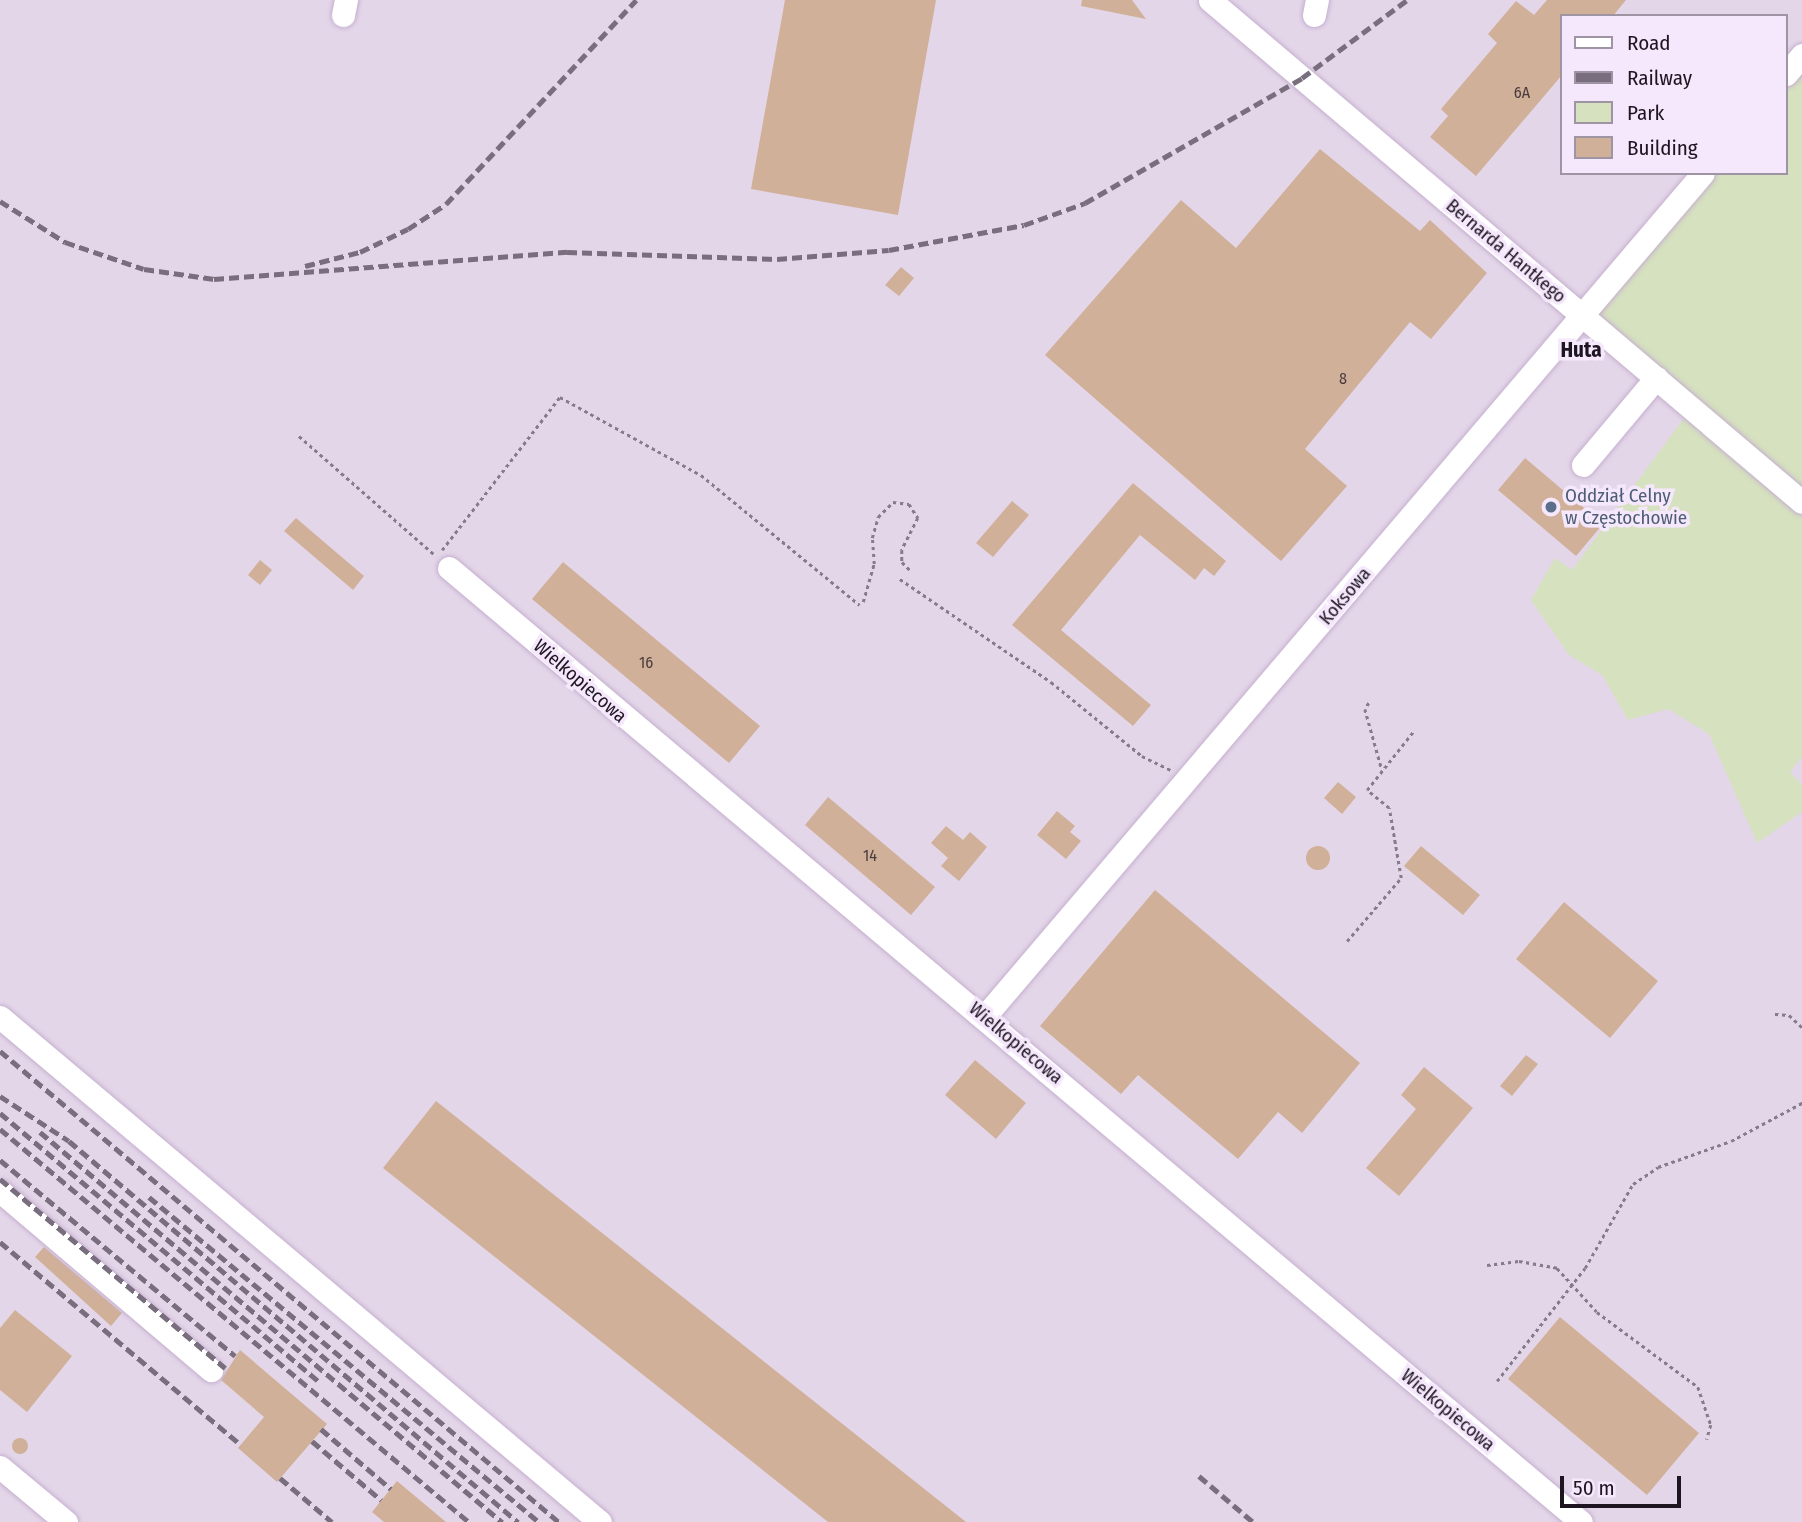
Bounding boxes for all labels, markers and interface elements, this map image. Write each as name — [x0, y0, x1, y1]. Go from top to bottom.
legend — [1560, 14, 1788, 175]
text: Road — [1627, 30, 1671, 56]
text: Railway — [1627, 65, 1692, 91]
house number: 6A — [1514, 83, 1530, 103]
text: Park — [1627, 100, 1664, 126]
text: Building — [1627, 135, 1698, 161]
street label: Bernarda Hantkego — [1441, 194, 1571, 308]
district label: Huta — [1560, 337, 1602, 363]
house number: 8 — [1339, 369, 1347, 389]
place label: Oddział Celny w Częstochowie — [1565, 485, 1687, 529]
marker: Oddział Celny w Częstochowie — [1543, 499, 1559, 515]
street label: Koksowa — [1314, 563, 1376, 629]
street label: Wielkopiecowa — [529, 634, 631, 728]
house number: 16 — [639, 653, 653, 673]
house number: 14 — [863, 846, 877, 866]
street label: Wielkopiecowa — [964, 997, 1068, 1089]
street label: Wielkopiecowa — [1396, 1364, 1500, 1456]
scale bar — [1564, 1462, 1685, 1506]
text: 50 m — [1573, 1475, 1615, 1501]

